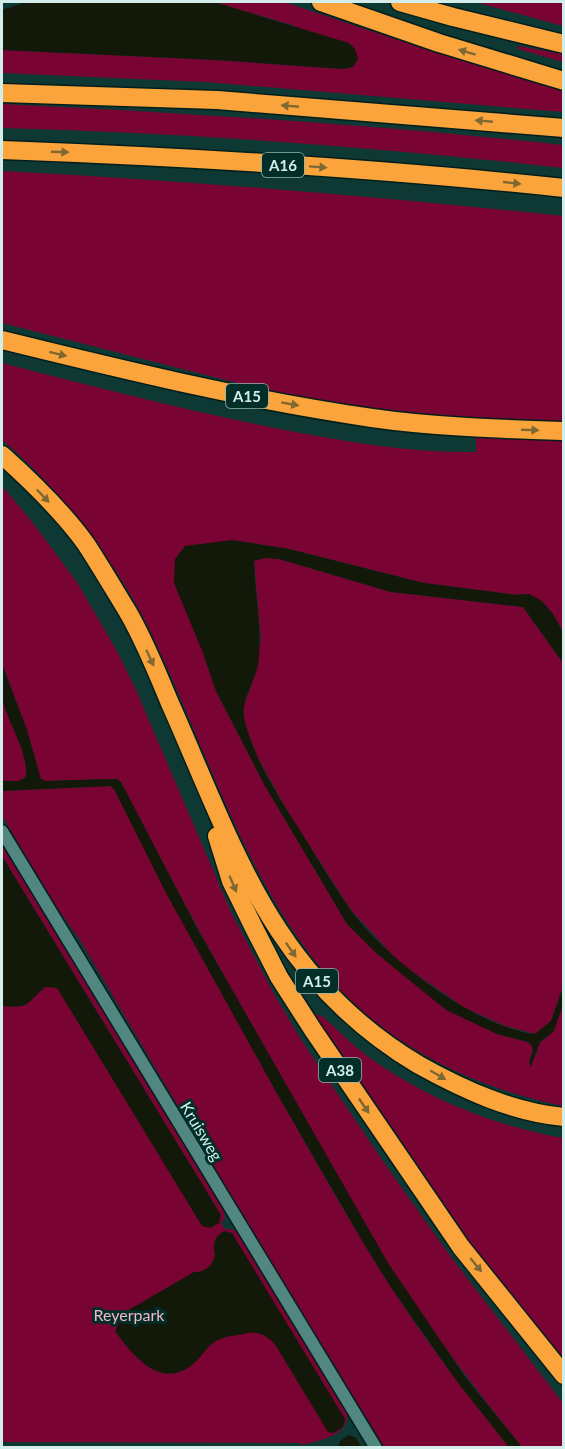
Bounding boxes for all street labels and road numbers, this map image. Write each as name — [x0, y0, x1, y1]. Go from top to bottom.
road number: A16 — [262, 153, 304, 177]
road number: A15 — [226, 384, 268, 408]
road number: A15 — [296, 969, 338, 993]
road number: A38 — [319, 1058, 361, 1082]
street label: Kruisweg — [177, 1098, 227, 1164]

